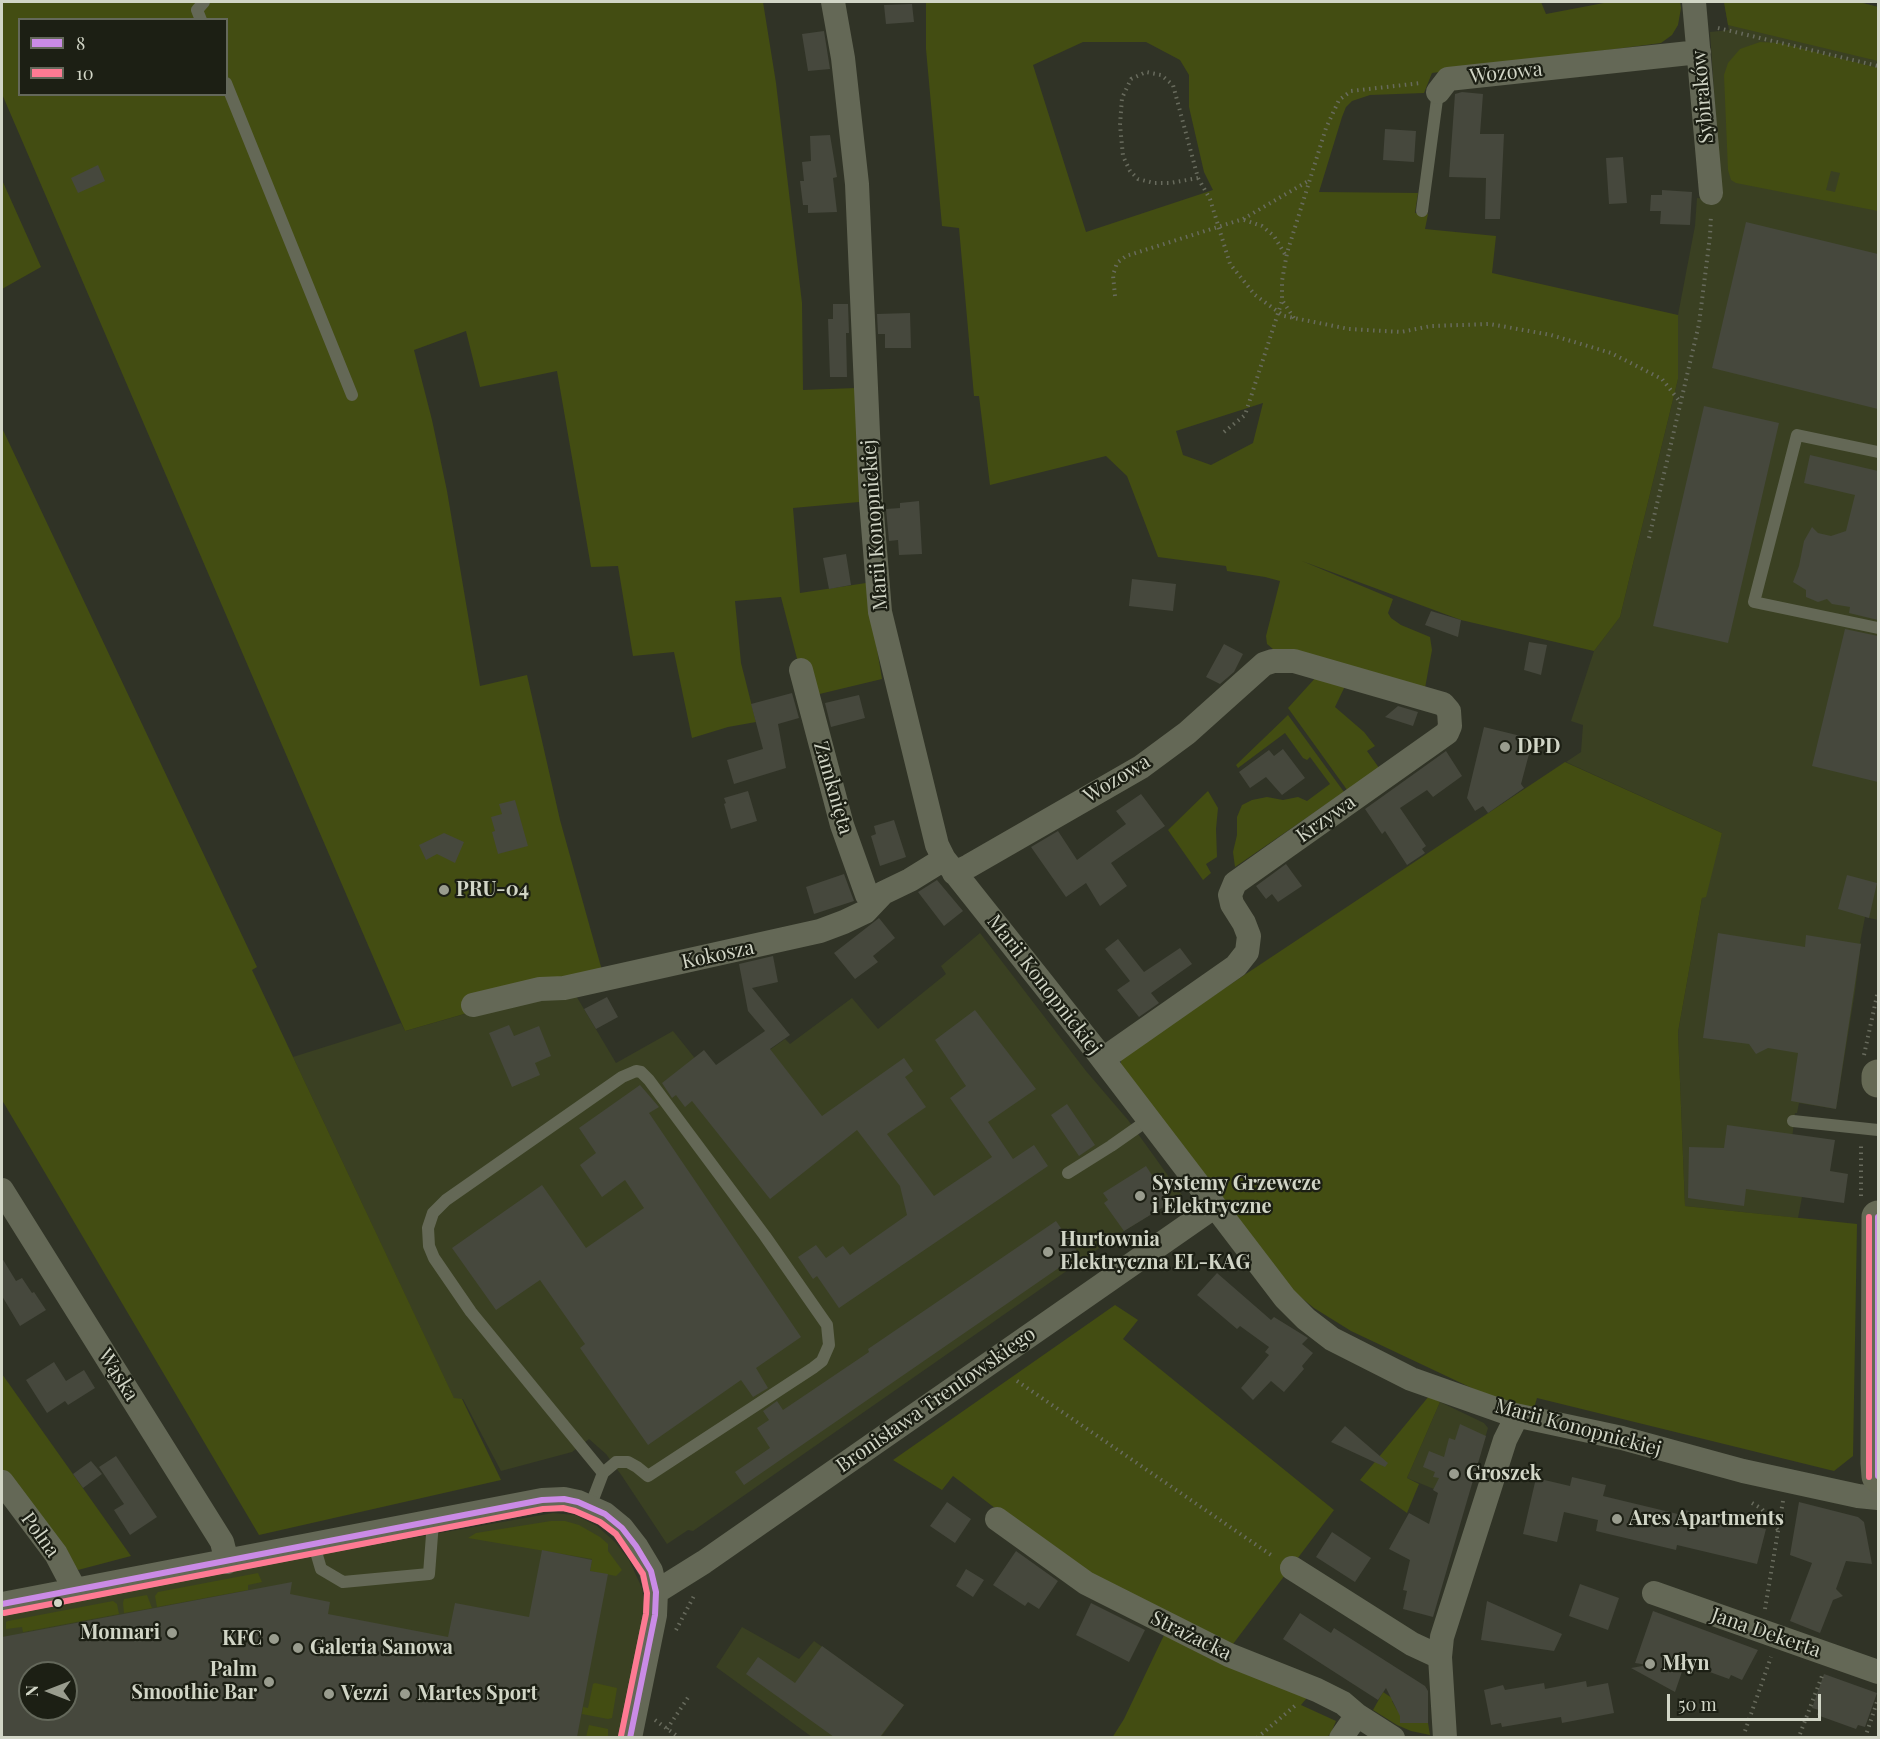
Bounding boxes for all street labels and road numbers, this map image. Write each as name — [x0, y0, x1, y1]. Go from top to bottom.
street label: Sybiraków — [1687, 49, 1719, 145]
street label: Wozowa — [1468, 57, 1544, 89]
street label: Marii Konopnickiej — [857, 439, 893, 611]
street label: Zamknięta — [808, 739, 858, 837]
street label: Wozowa — [1079, 750, 1155, 808]
street label: Krzywa — [1292, 790, 1360, 848]
street label: Marii Konopnickiej — [982, 910, 1106, 1060]
street label: Kokosza — [679, 936, 757, 974]
street label: Bronisława Trentowskiego — [832, 1322, 1040, 1478]
street label: Wąska — [93, 1345, 143, 1405]
street label: Marii Konopnickiej — [1492, 1394, 1664, 1462]
street label: Polna — [16, 1508, 64, 1562]
street label: Jana Dekerta — [1708, 1603, 1824, 1663]
street label: Strażacka — [1147, 1606, 1235, 1666]

